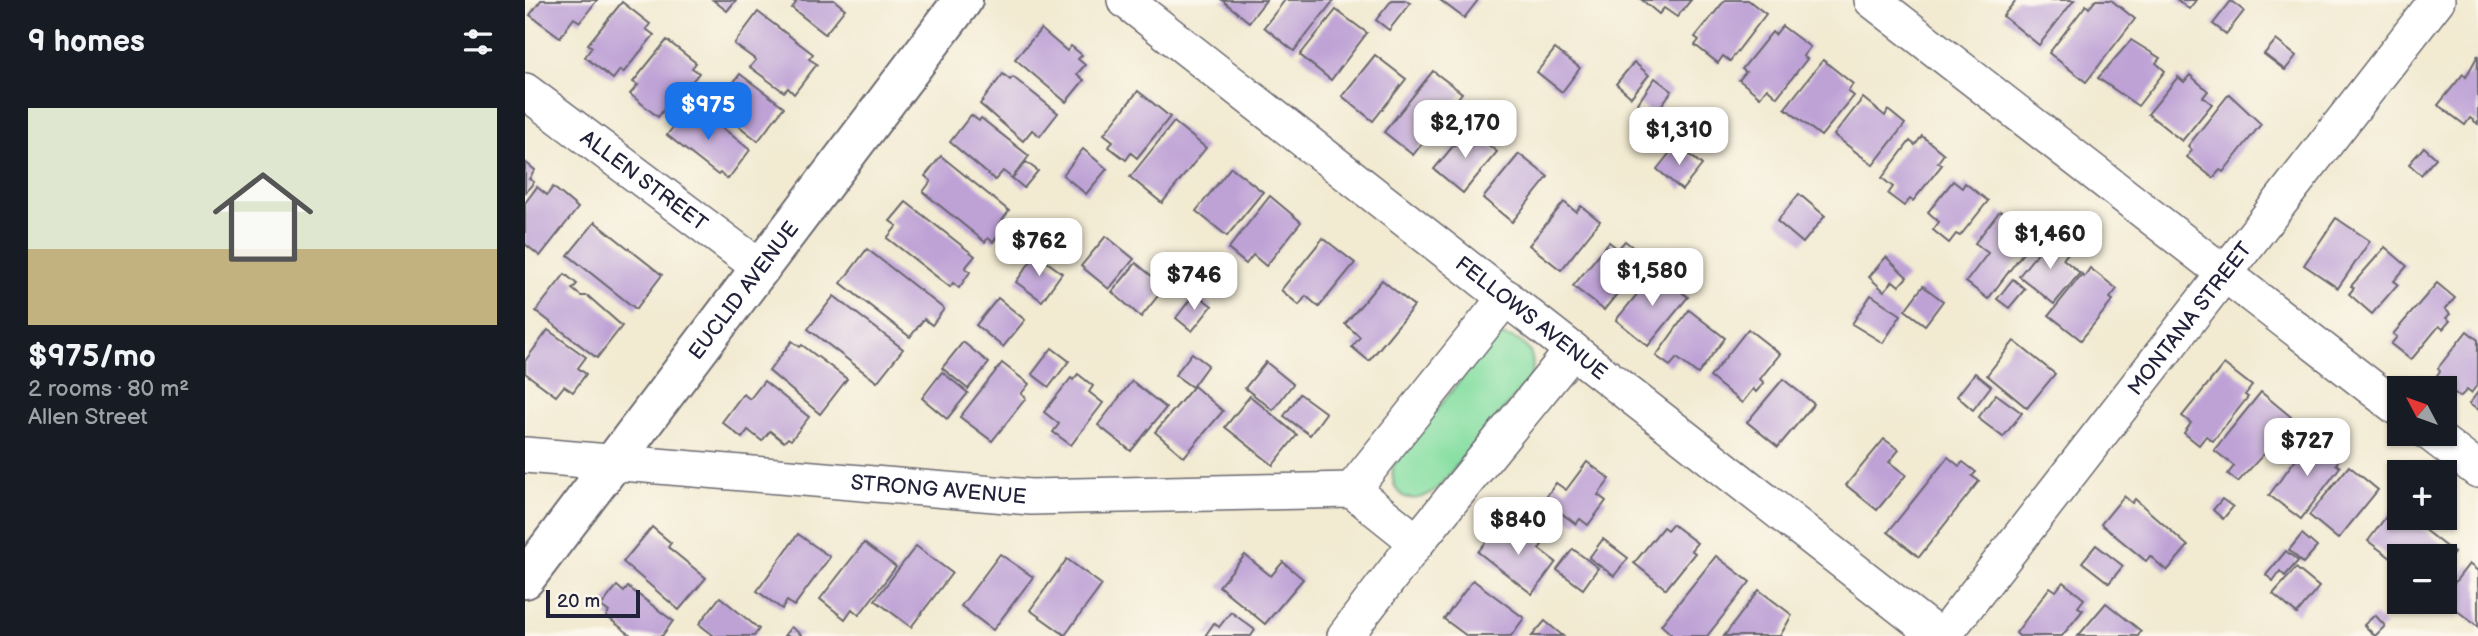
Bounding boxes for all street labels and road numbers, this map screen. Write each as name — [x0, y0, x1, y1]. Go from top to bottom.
street label: ALLEN STREET — [576, 125, 713, 236]
street label: EUCLID AVENUE — [683, 216, 804, 364]
street label: MONTANA STREET — [2122, 237, 2257, 400]
street label: FELLOWS AVENUE — [1451, 251, 1612, 385]
street label: STRONG AVENUE — [850, 470, 1027, 509]

